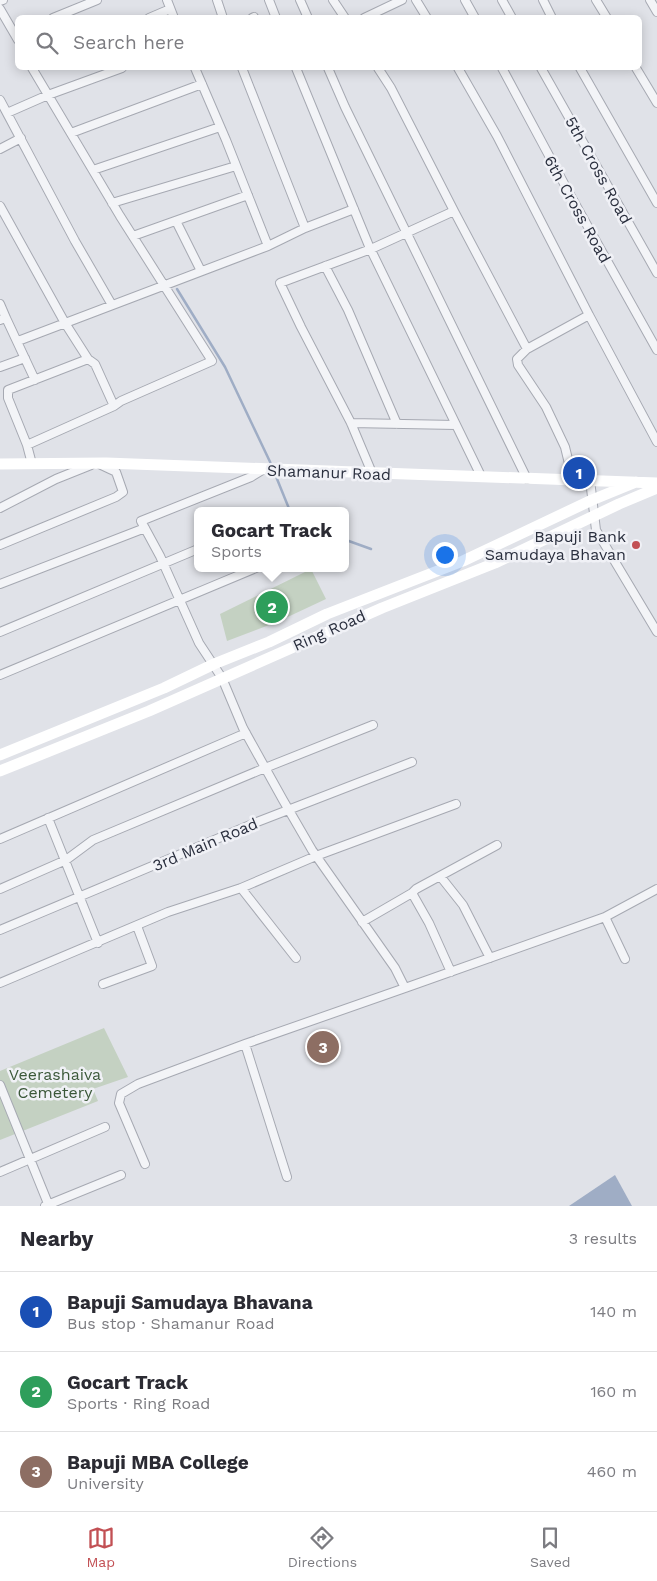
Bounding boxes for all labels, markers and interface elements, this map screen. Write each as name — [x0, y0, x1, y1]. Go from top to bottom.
search box — [15, 15, 642, 70]
icon: search — [33, 29, 61, 57]
text: Search here — [73, 31, 184, 54]
street label: 5th Cross Road — [561, 113, 636, 227]
street label: 6th Cross Road — [540, 152, 615, 266]
pin: 1 — [563, 454, 595, 492]
street label: Shamanur Road — [267, 461, 391, 484]
popup — [194, 507, 349, 572]
text: Gocart Track — [211, 519, 332, 542]
place label: Bapuji Bank Samudaya Bhavan — [485, 527, 626, 564]
marker: Bapuji Bank Samudaya Bhavan — [630, 539, 642, 551]
text: Sports — [211, 542, 262, 561]
your location — [432, 542, 458, 568]
pin: 2 — [256, 588, 288, 626]
street label: Ring Road — [290, 606, 369, 655]
street label: 3rd Main Road — [150, 814, 261, 875]
pin: 3 — [307, 1028, 339, 1066]
park label: Veerashaiva Cemetery — [9, 1065, 101, 1102]
text: Nearby — [20, 1226, 93, 1251]
text: 3 results — [569, 1229, 637, 1248]
text: Bapuji Samudaya Bhavana — [67, 1291, 313, 1314]
text: 1 — [33, 1302, 39, 1321]
text: 140 m — [590, 1302, 637, 1321]
text: Bus stop · Shamanur Road — [67, 1314, 274, 1333]
text: Gocart Track — [67, 1371, 188, 1394]
text: 2 — [31, 1382, 41, 1401]
text: 160 m — [590, 1382, 637, 1401]
text: Sports · Ring Road — [67, 1394, 210, 1413]
text: Bapuji MBA College — [67, 1451, 249, 1474]
text: 3 — [31, 1462, 41, 1481]
text: 460 m — [587, 1462, 637, 1481]
text: University — [67, 1474, 144, 1493]
tab: Map — [86, 1524, 115, 1570]
tab: Directions — [288, 1524, 357, 1570]
tab: Saved — [530, 1524, 571, 1570]

